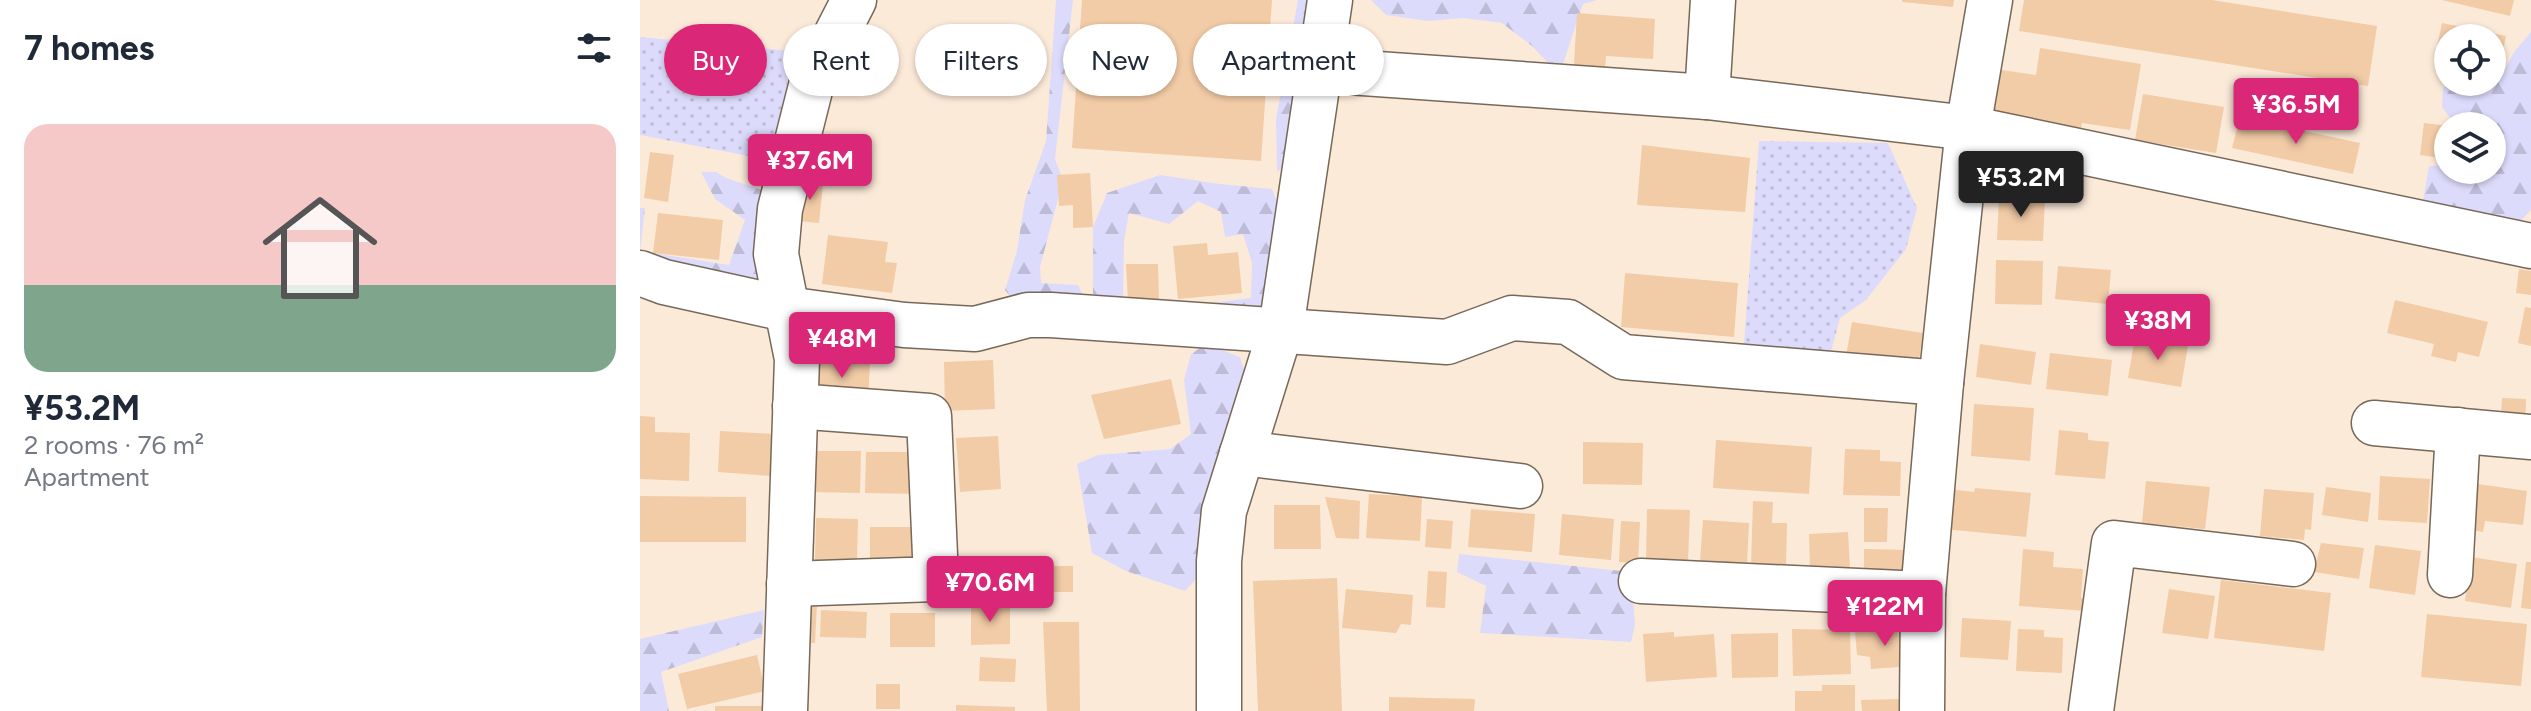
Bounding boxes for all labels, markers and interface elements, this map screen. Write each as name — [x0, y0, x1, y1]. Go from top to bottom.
chip: Buy — [664, 24, 767, 96]
chip: Rent — [783, 24, 899, 96]
chip: Filters — [915, 24, 1047, 96]
chip: New — [1063, 24, 1177, 96]
chip: Apartment — [1193, 24, 1384, 96]
map controls — [2434, 24, 2506, 184]
button: locate — [2434, 24, 2506, 96]
icon: filters — [572, 26, 616, 70]
text: 7 homes — [24, 28, 154, 69]
pin: ¥36.5M — [2231, 78, 2361, 146]
text: ¥36.5M — [2252, 88, 2340, 120]
button: layers — [2434, 112, 2506, 184]
pin: ¥37.6M — [745, 134, 875, 202]
text: ¥37.6M — [766, 144, 854, 176]
pin: ¥53.2M — [1956, 151, 2086, 219]
text: ¥53.2M — [1977, 161, 2065, 193]
icon: home — [248, 176, 392, 320]
pin: ¥38M — [2111, 294, 2205, 362]
text: ¥38M — [2124, 304, 2192, 336]
pin: ¥48M — [795, 312, 889, 380]
text: ¥48M — [807, 322, 877, 354]
text: ¥53.2M — [24, 388, 140, 429]
text: 2 rooms · 76 m² — [24, 429, 204, 461]
text: Apartment — [24, 461, 150, 493]
pin: ¥70.6M — [925, 556, 1055, 624]
text: ¥70.6M — [945, 566, 1035, 598]
pin: ¥122M — [1829, 580, 1941, 648]
text: ¥122M — [1846, 590, 1924, 622]

